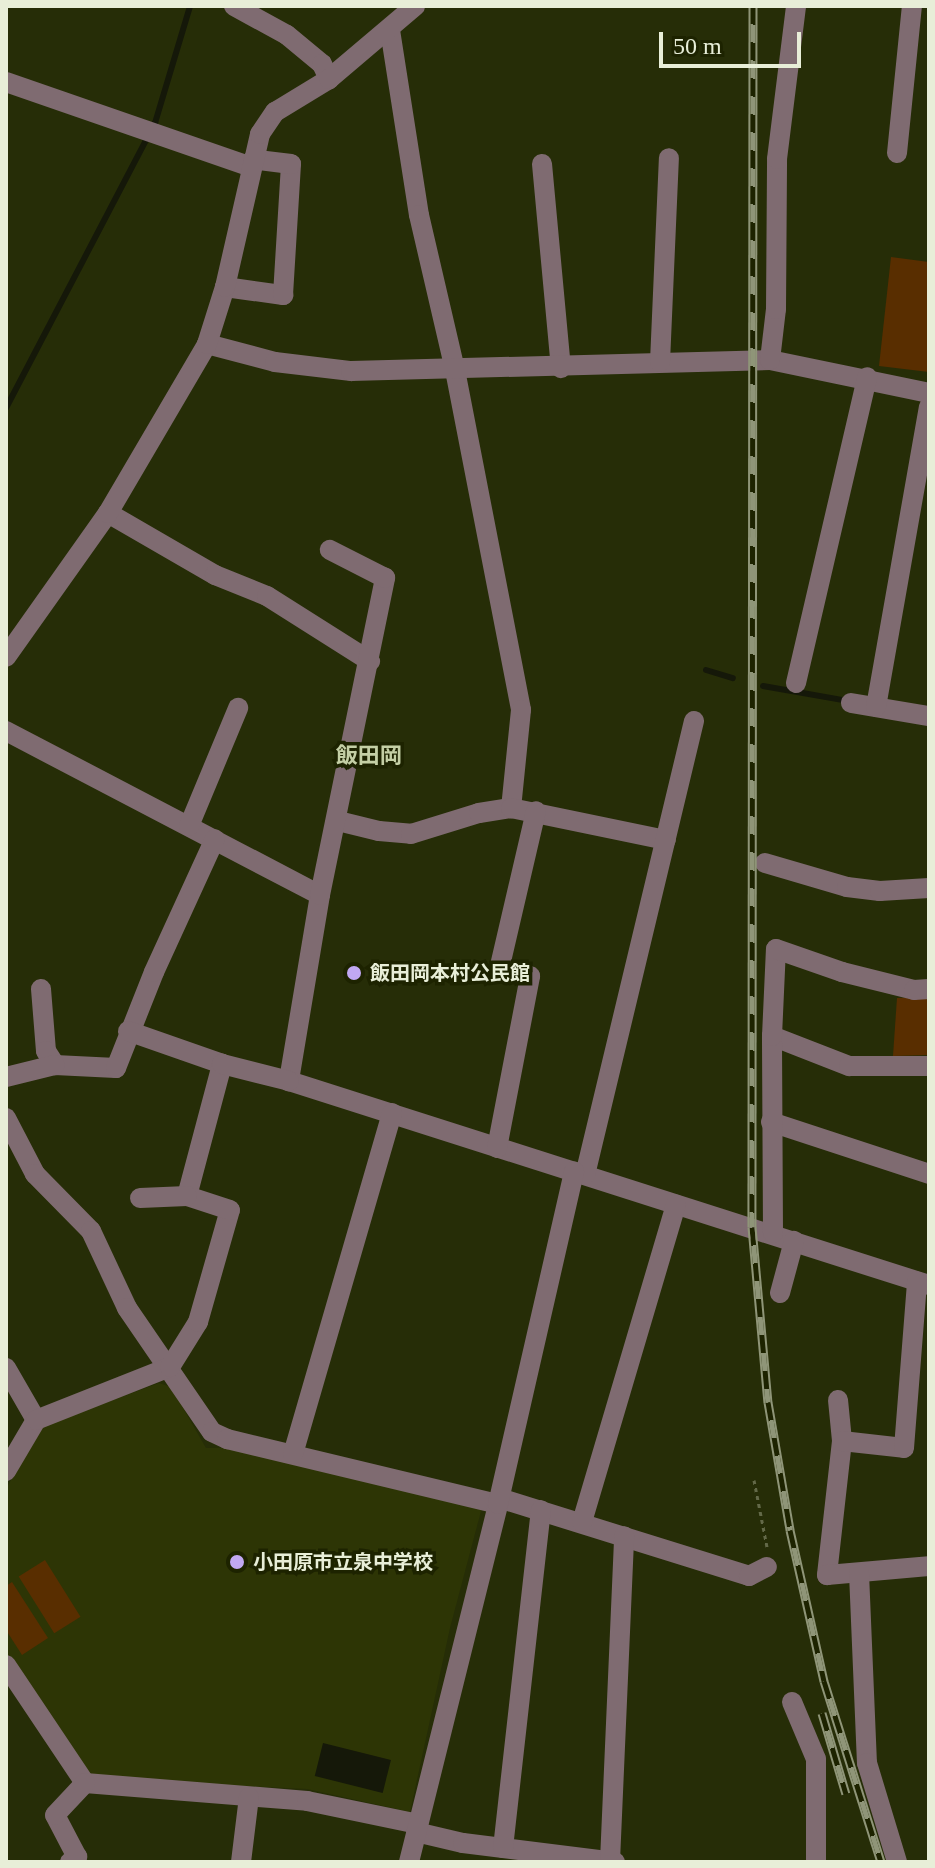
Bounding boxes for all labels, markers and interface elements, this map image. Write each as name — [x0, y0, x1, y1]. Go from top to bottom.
scale bar — [663, 16, 805, 66]
text: 50 m — [673, 33, 722, 59]
district label: 飯田岡 — [336, 743, 402, 769]
place label: 飯田岡本村公民館 — [370, 961, 530, 985]
marker: 飯田岡本村公民館 — [345, 964, 363, 982]
place label: 小田原市立泉中学校 — [253, 1550, 433, 1574]
marker: 小田原市立泉中学校 — [228, 1553, 246, 1571]

